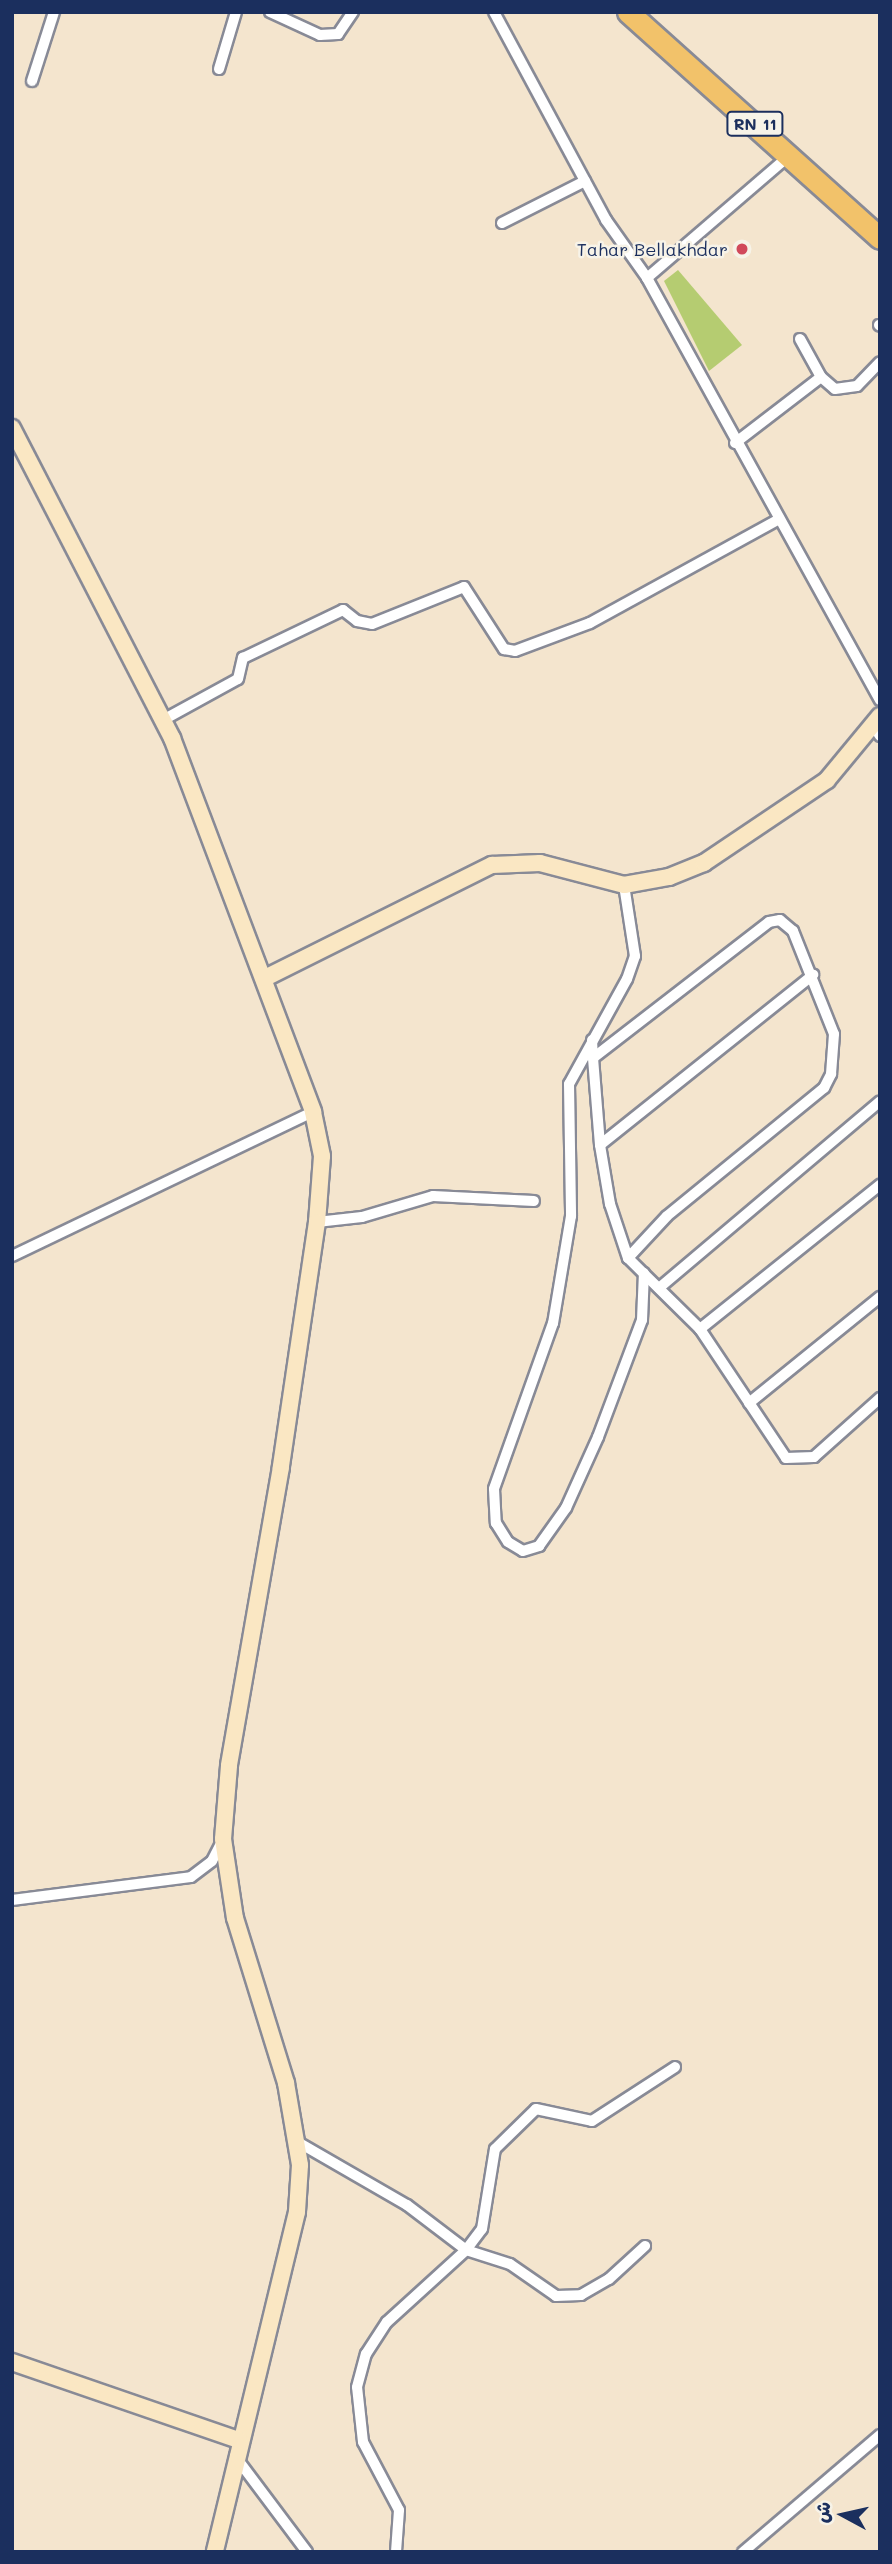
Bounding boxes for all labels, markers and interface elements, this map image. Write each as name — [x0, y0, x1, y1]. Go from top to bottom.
road number: RN 11 — [725, 112, 785, 136]
place label: Tahar Bellakhdar — [577, 238, 728, 260]
marker: Tahar Bellakhdar — [734, 241, 750, 257]
north arrow — [808, 2480, 878, 2550]
text: ش — [808, 2500, 836, 2524]

